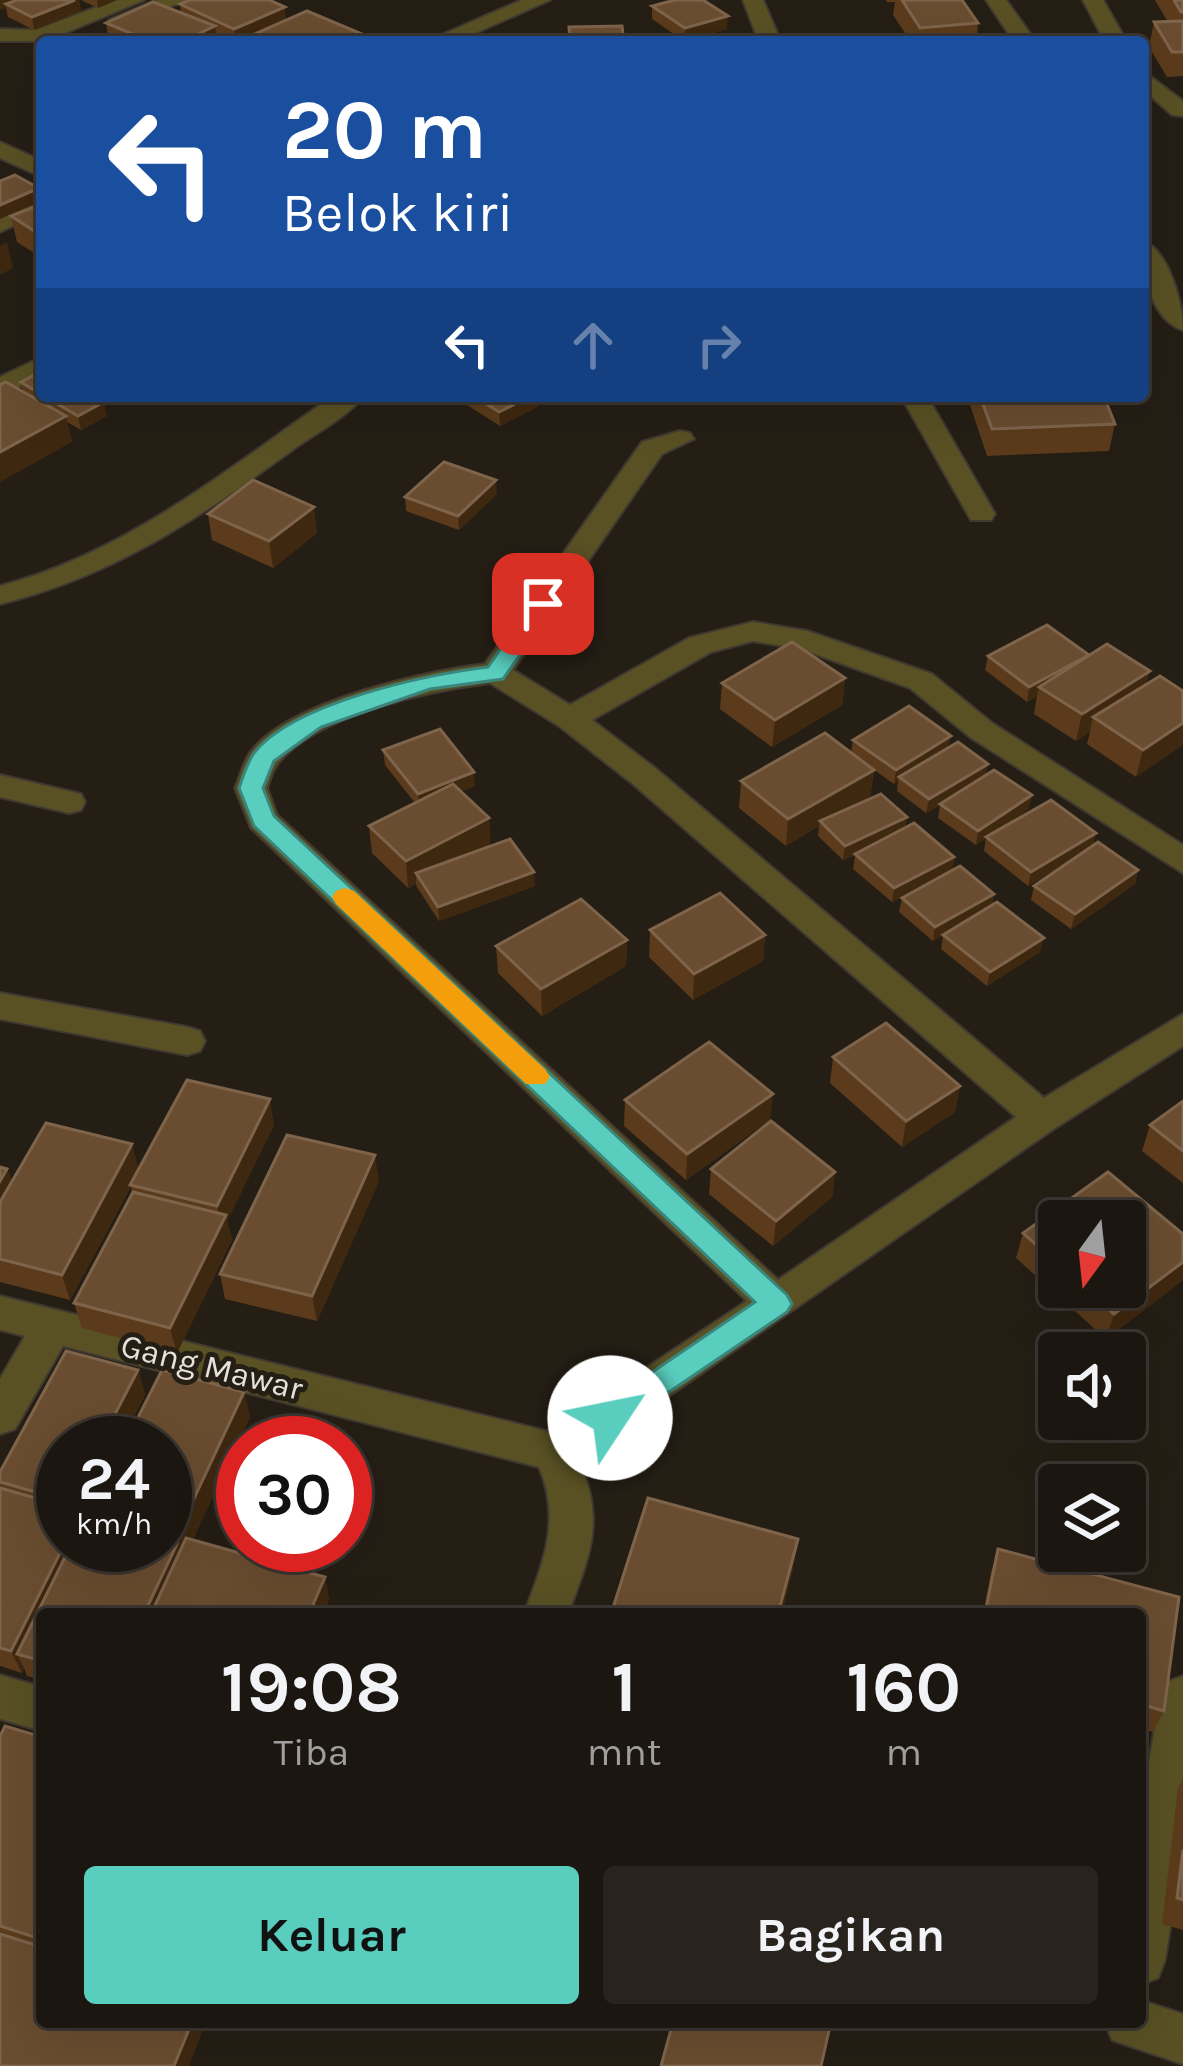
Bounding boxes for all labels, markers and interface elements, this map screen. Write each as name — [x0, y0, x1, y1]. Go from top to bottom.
text: 20 m — [282, 81, 487, 179]
icon: left — [84, 84, 240, 240]
text: Belok kiri — [282, 181, 513, 245]
icon: left — [434, 312, 500, 378]
icon: ahead — [560, 312, 626, 378]
icon: right — [686, 312, 752, 378]
pin — [492, 553, 594, 655]
icon: arrive — [510, 571, 576, 637]
north arrow — [1038, 1200, 1146, 1308]
map controls — [1038, 1200, 1146, 1572]
street label: Gang Mawar — [117, 1326, 307, 1408]
button: sound — [1038, 1332, 1146, 1440]
position arrow — [547, 1355, 673, 1481]
speed limit sign: 30 — [216, 1416, 372, 1572]
text: 24 — [78, 1444, 150, 1514]
button: layers — [1038, 1464, 1146, 1572]
text: km/h — [76, 1506, 152, 1542]
text: 19:08 — [221, 1645, 402, 1729]
text: 1 — [611, 1645, 637, 1729]
text: 160 — [846, 1645, 961, 1729]
text: Tiba — [274, 1729, 349, 1775]
text: mnt — [587, 1729, 661, 1775]
text: m — [885, 1729, 922, 1775]
button: Keluar — [84, 1866, 579, 2004]
button: Bagikan — [603, 1866, 1098, 2004]

